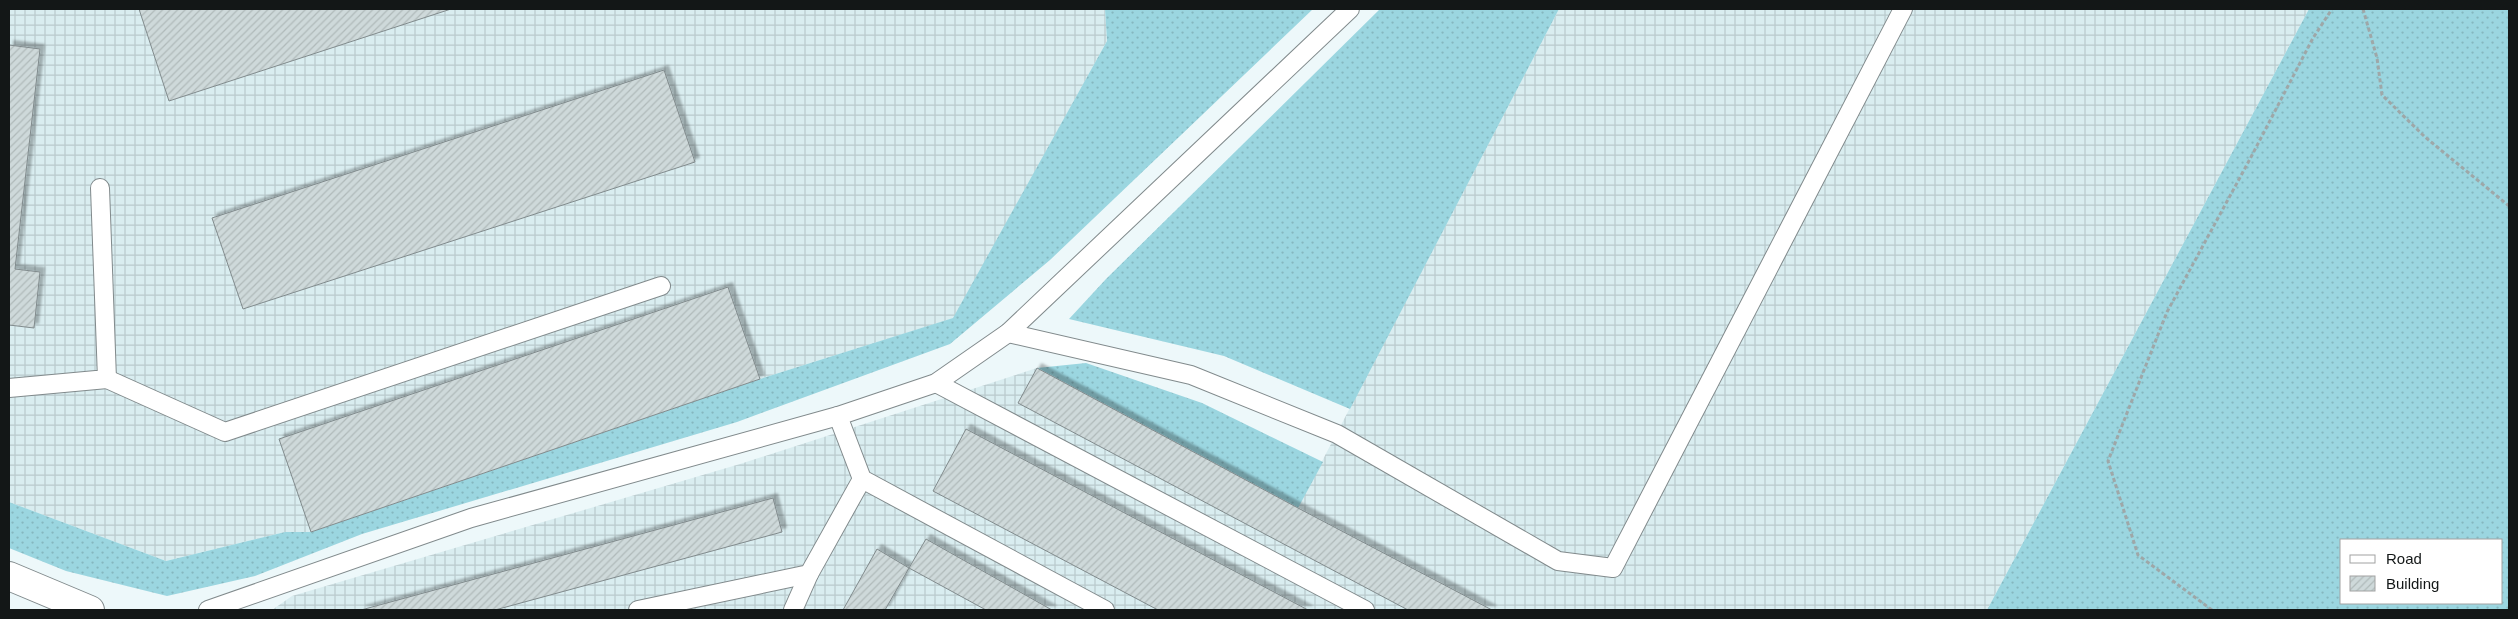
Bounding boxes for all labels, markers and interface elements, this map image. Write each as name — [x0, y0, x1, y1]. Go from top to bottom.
legend — [2340, 539, 2503, 604]
text: Road — [2386, 550, 2422, 567]
text: Building — [2386, 575, 2439, 592]

